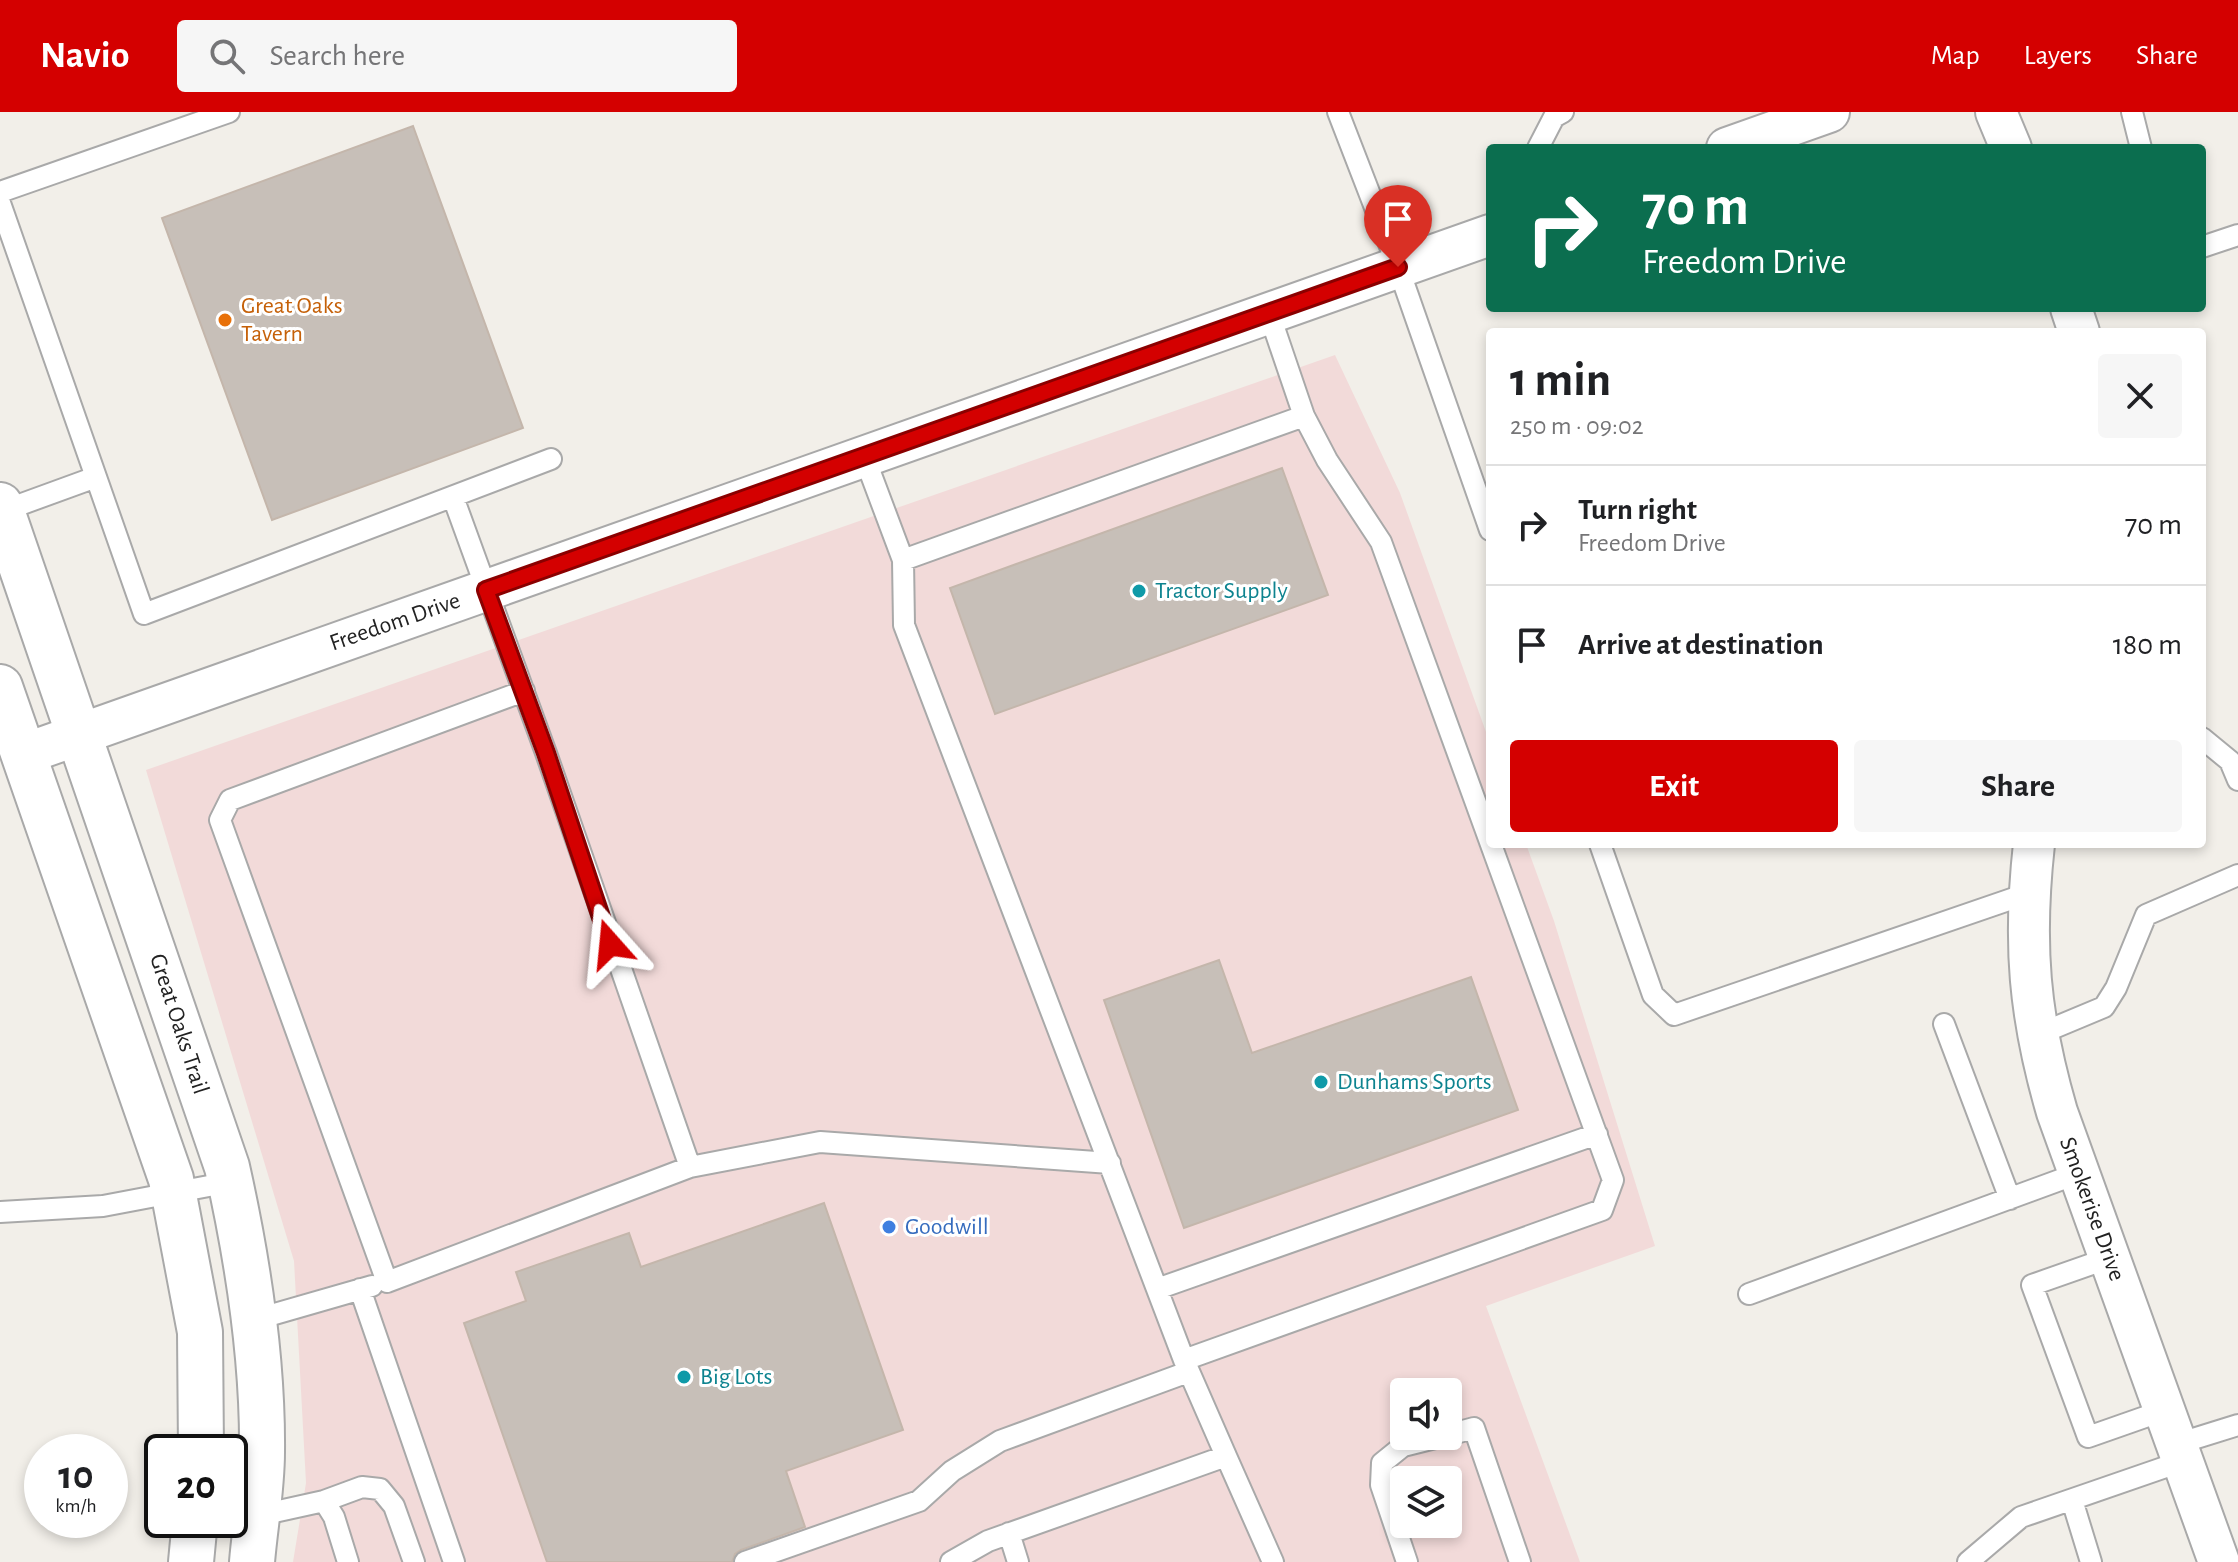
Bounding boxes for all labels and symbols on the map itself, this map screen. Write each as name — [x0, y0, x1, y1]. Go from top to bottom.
pin — [1364, 185, 1432, 267]
place label: Great Oaks Tavern — [241, 294, 343, 346]
marker: Great Oaks Tavern — [216, 311, 234, 329]
place label: Tractor Supply — [1155, 579, 1288, 603]
marker: Tractor Supply — [1130, 582, 1148, 600]
street label: Freedom Drive — [327, 588, 463, 656]
position arrow — [568, 902, 652, 986]
street label: Great Oaks Trail — [145, 951, 213, 1097]
place label: Dunhams Sports — [1337, 1070, 1492, 1094]
marker: Dunhams Sports — [1312, 1073, 1330, 1091]
street label: Smokerise Drive — [2055, 1134, 2129, 1284]
place label: Goodwill — [905, 1215, 989, 1239]
marker: Goodwill — [880, 1218, 898, 1236]
place label: Big Lots — [700, 1365, 772, 1389]
marker: Big Lots — [675, 1368, 693, 1386]
speed limit sign: 20 — [144, 1434, 248, 1538]

